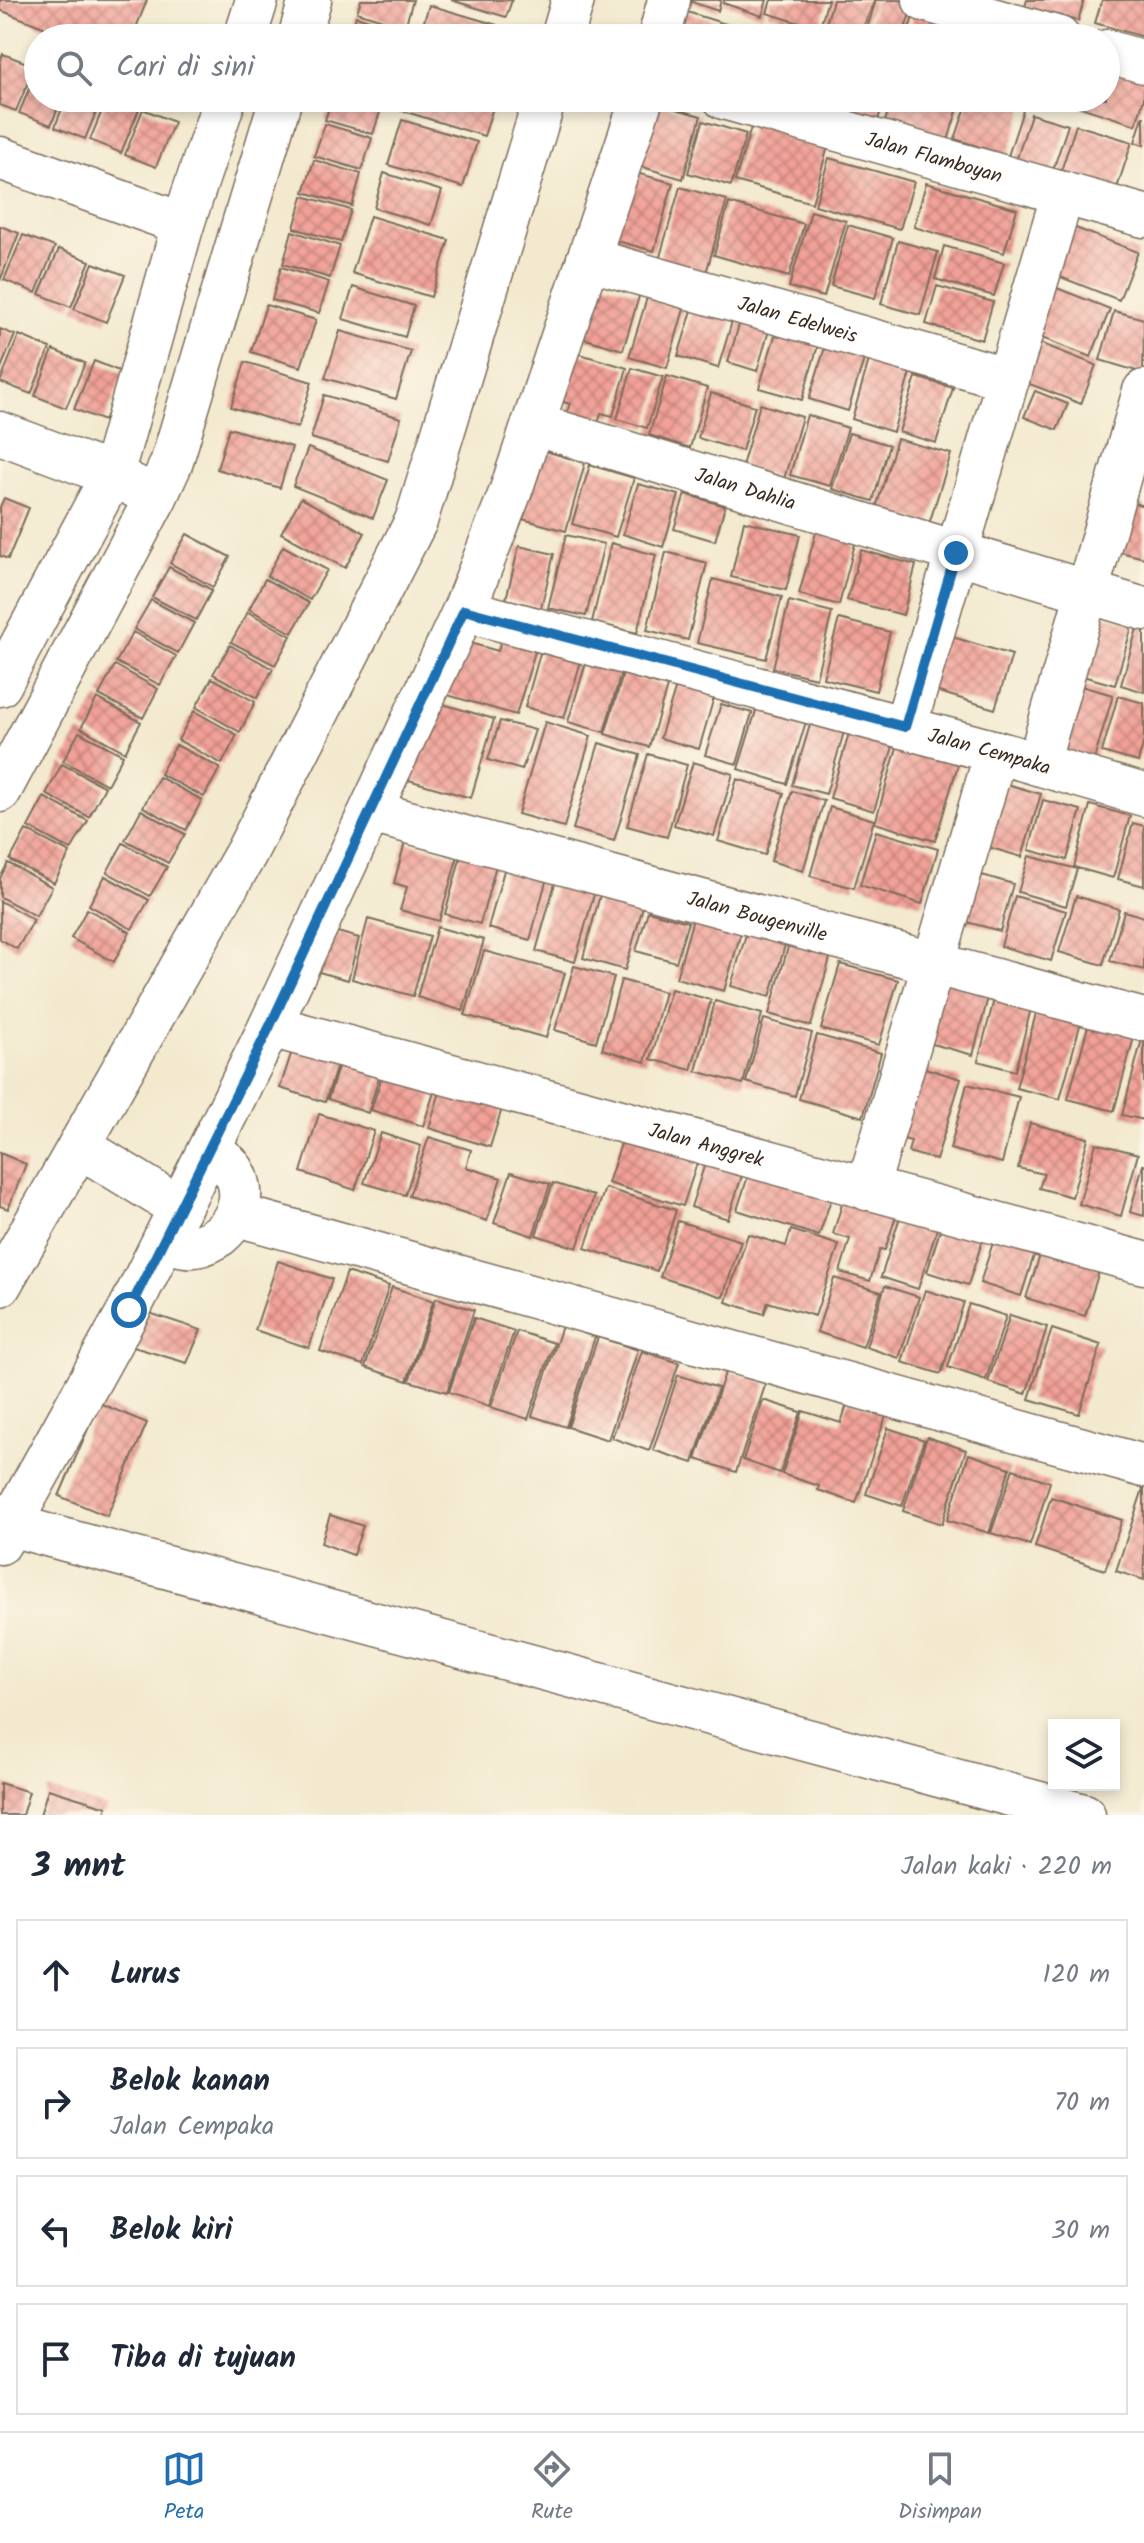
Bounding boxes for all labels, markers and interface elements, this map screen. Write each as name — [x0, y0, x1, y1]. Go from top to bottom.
search box — [24, 24, 1120, 112]
text: Cari di sini — [116, 44, 254, 92]
icon: search — [52, 46, 96, 90]
street label: Jalan Flamboyan — [861, 124, 1006, 193]
street label: Jalan Edelweis — [733, 289, 861, 353]
street label: Jalan Dahlia — [691, 460, 799, 521]
route end — [938, 535, 974, 571]
street label: Jalan Cempaka — [924, 720, 1054, 785]
street label: Jalan Bougenville — [683, 884, 831, 952]
street label: Jalan Anggrek — [644, 1115, 768, 1177]
route start — [111, 1292, 147, 1328]
map controls — [1048, 1719, 1120, 1791]
button: layers — [1048, 1719, 1120, 1791]
text: 3 mnt — [32, 1840, 126, 1894]
text: Jalan kaki · 220 m — [901, 1846, 1112, 1888]
text: Lurus — [110, 1951, 180, 1999]
icon: ahead — [34, 1953, 78, 1997]
text: 120 m — [1043, 1954, 1110, 1996]
text: Belok kanan — [110, 2058, 270, 2106]
icon: right — [34, 2081, 78, 2125]
text: 70 m — [1054, 2082, 1110, 2124]
text: Jalan Cempaka — [110, 2106, 274, 2148]
text: Belok kiri — [110, 2207, 233, 2255]
icon: left — [34, 2209, 78, 2253]
text: 30 m — [1051, 2210, 1110, 2252]
text: Tiba di tujuan — [110, 2335, 296, 2383]
icon: arrive — [34, 2337, 78, 2381]
tab: Peta — [162, 2447, 206, 2530]
tab: Rute — [530, 2447, 574, 2530]
tab: Disimpan — [898, 2447, 982, 2530]

